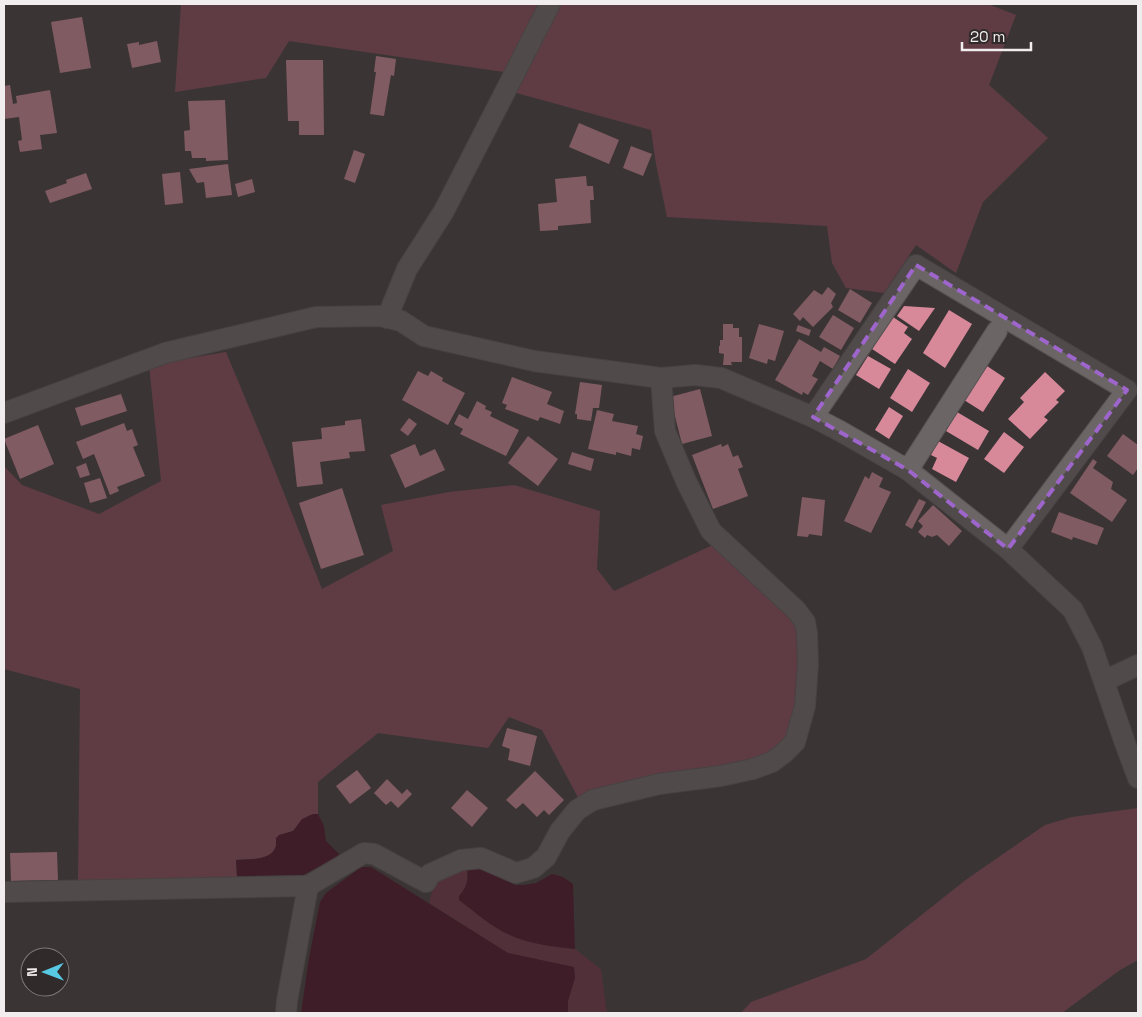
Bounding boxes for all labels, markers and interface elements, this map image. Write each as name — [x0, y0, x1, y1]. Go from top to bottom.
scale bar — [962, 20, 1031, 52]
text: 20 m — [970, 27, 1005, 46]
north arrow — [20, 947, 70, 997]
text: N — [23, 967, 41, 977]

